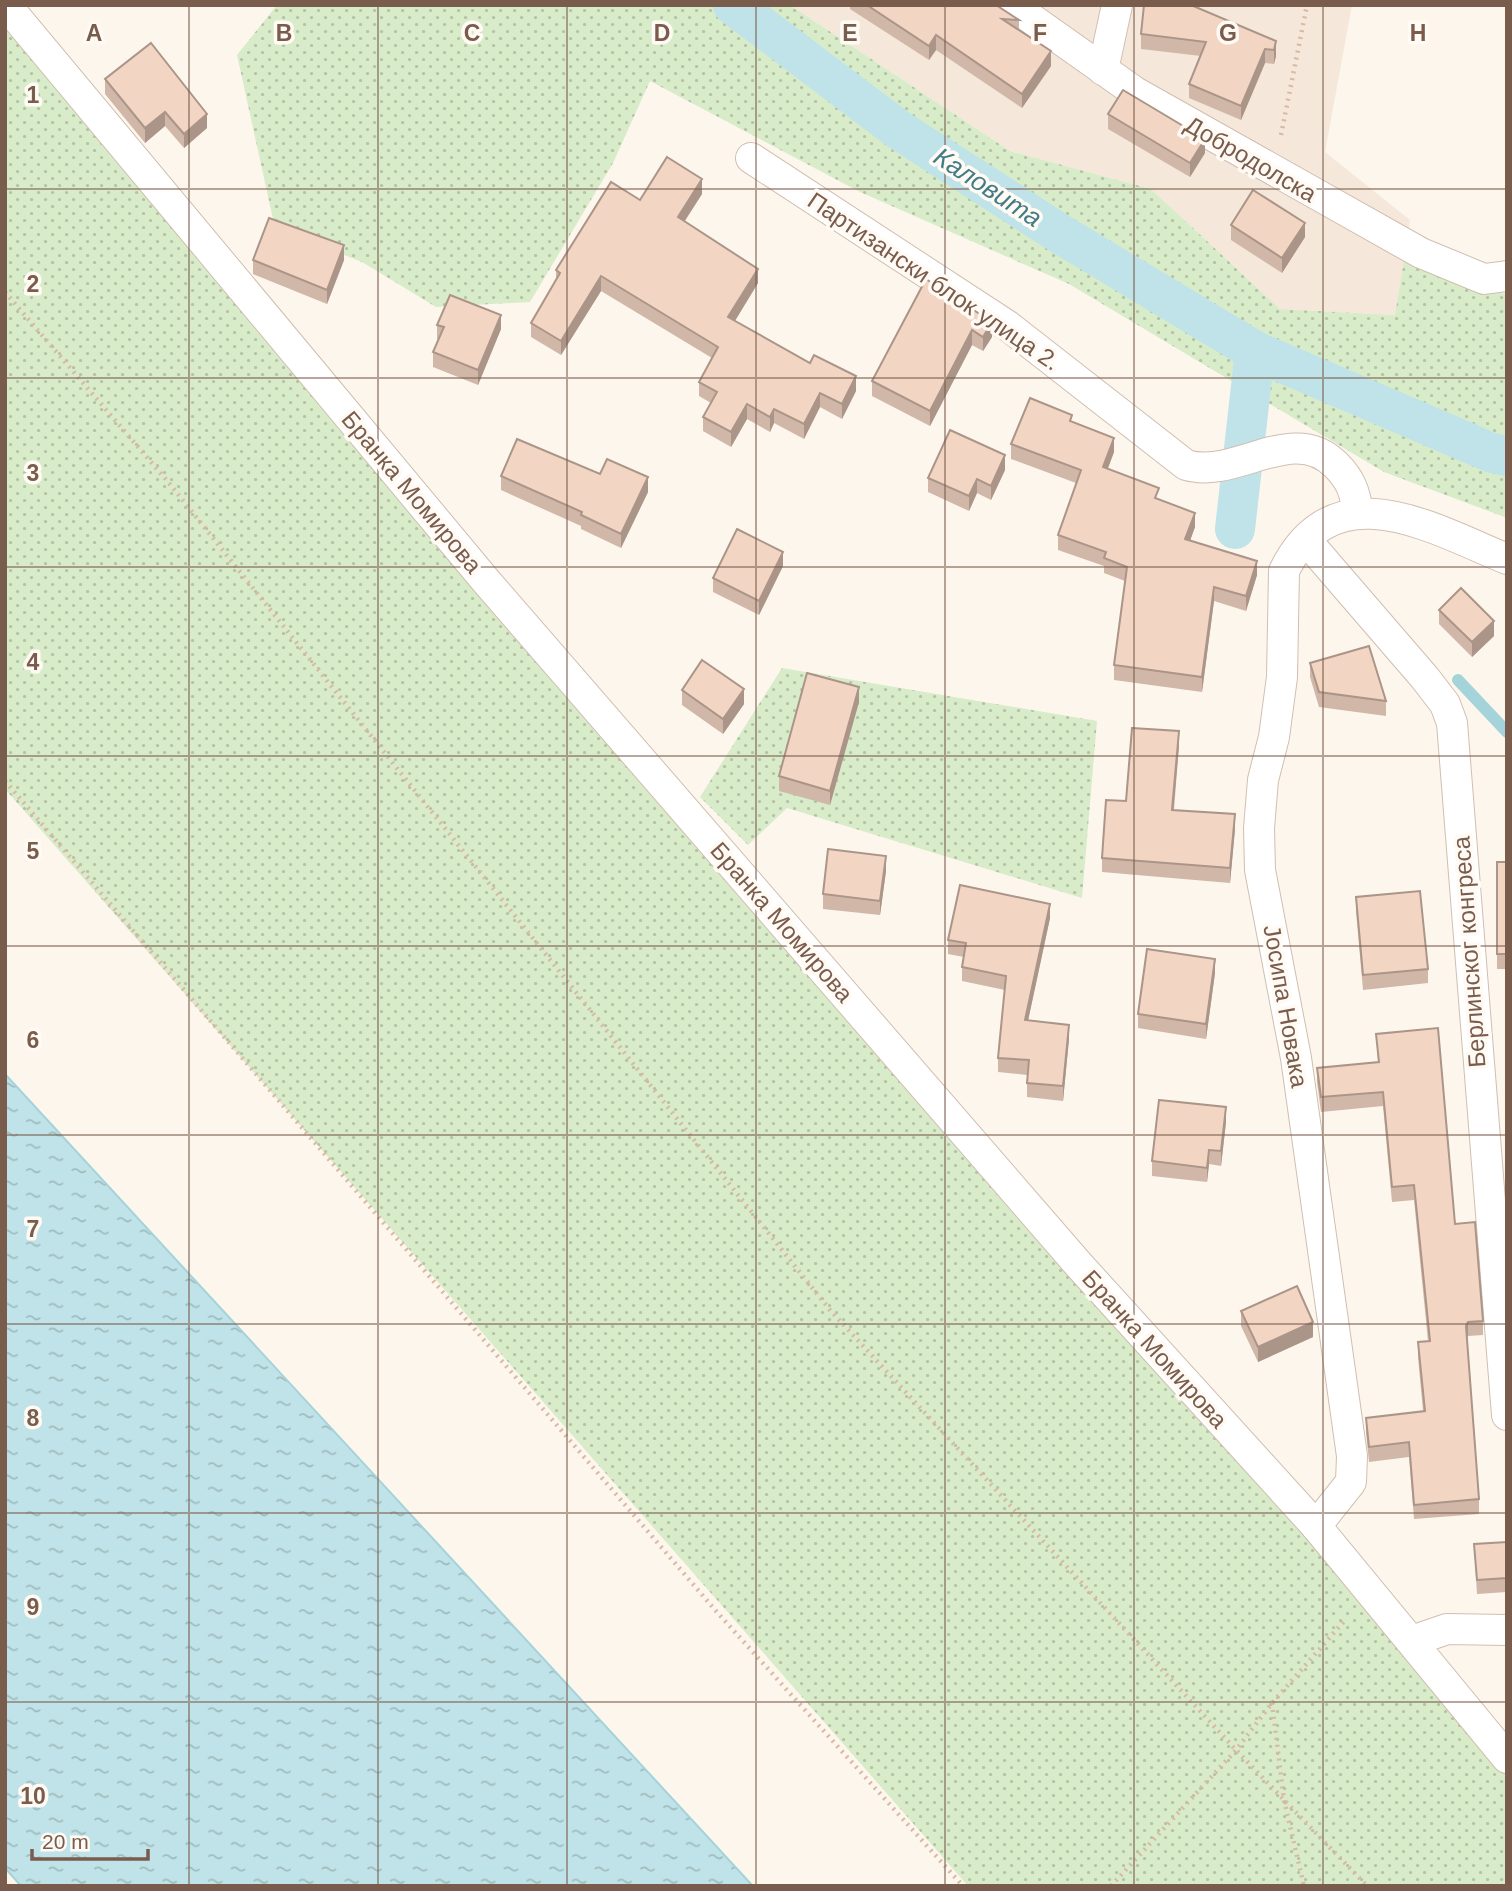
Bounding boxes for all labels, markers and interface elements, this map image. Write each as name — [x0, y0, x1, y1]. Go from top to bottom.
text: A — [86, 20, 102, 46]
text: B — [276, 20, 292, 46]
text: C — [464, 20, 480, 46]
text: D — [654, 20, 670, 46]
text: E — [842, 20, 858, 46]
text: F — [1033, 20, 1047, 46]
text: G — [1219, 20, 1237, 46]
text: H — [1410, 20, 1426, 46]
text: 1 — [27, 82, 40, 108]
street label: Добродолска — [1181, 111, 1322, 208]
water label: Каловита — [928, 141, 1048, 233]
street label: Партизански блок улица 2. — [803, 186, 1065, 376]
text: 2 — [27, 271, 39, 297]
street label: Бранка Момирова — [336, 406, 488, 579]
text: 3 — [27, 460, 39, 486]
text: 4 — [27, 649, 40, 675]
street label: Берлинског конгреса — [1447, 835, 1491, 1069]
street label: Бранка Момирова — [705, 837, 859, 1008]
text: 5 — [27, 838, 40, 864]
street label: Јосипа Новака — [1258, 923, 1314, 1090]
text: 6 — [27, 1027, 39, 1053]
text: 7 — [27, 1216, 39, 1242]
street label: Бранка Момирова — [1077, 1265, 1233, 1434]
text: 8 — [27, 1405, 40, 1431]
text: 9 — [27, 1594, 39, 1620]
text: 10 — [20, 1783, 46, 1809]
scale bar — [32, 1818, 147, 1862]
text: 20 m — [42, 1830, 89, 1853]

